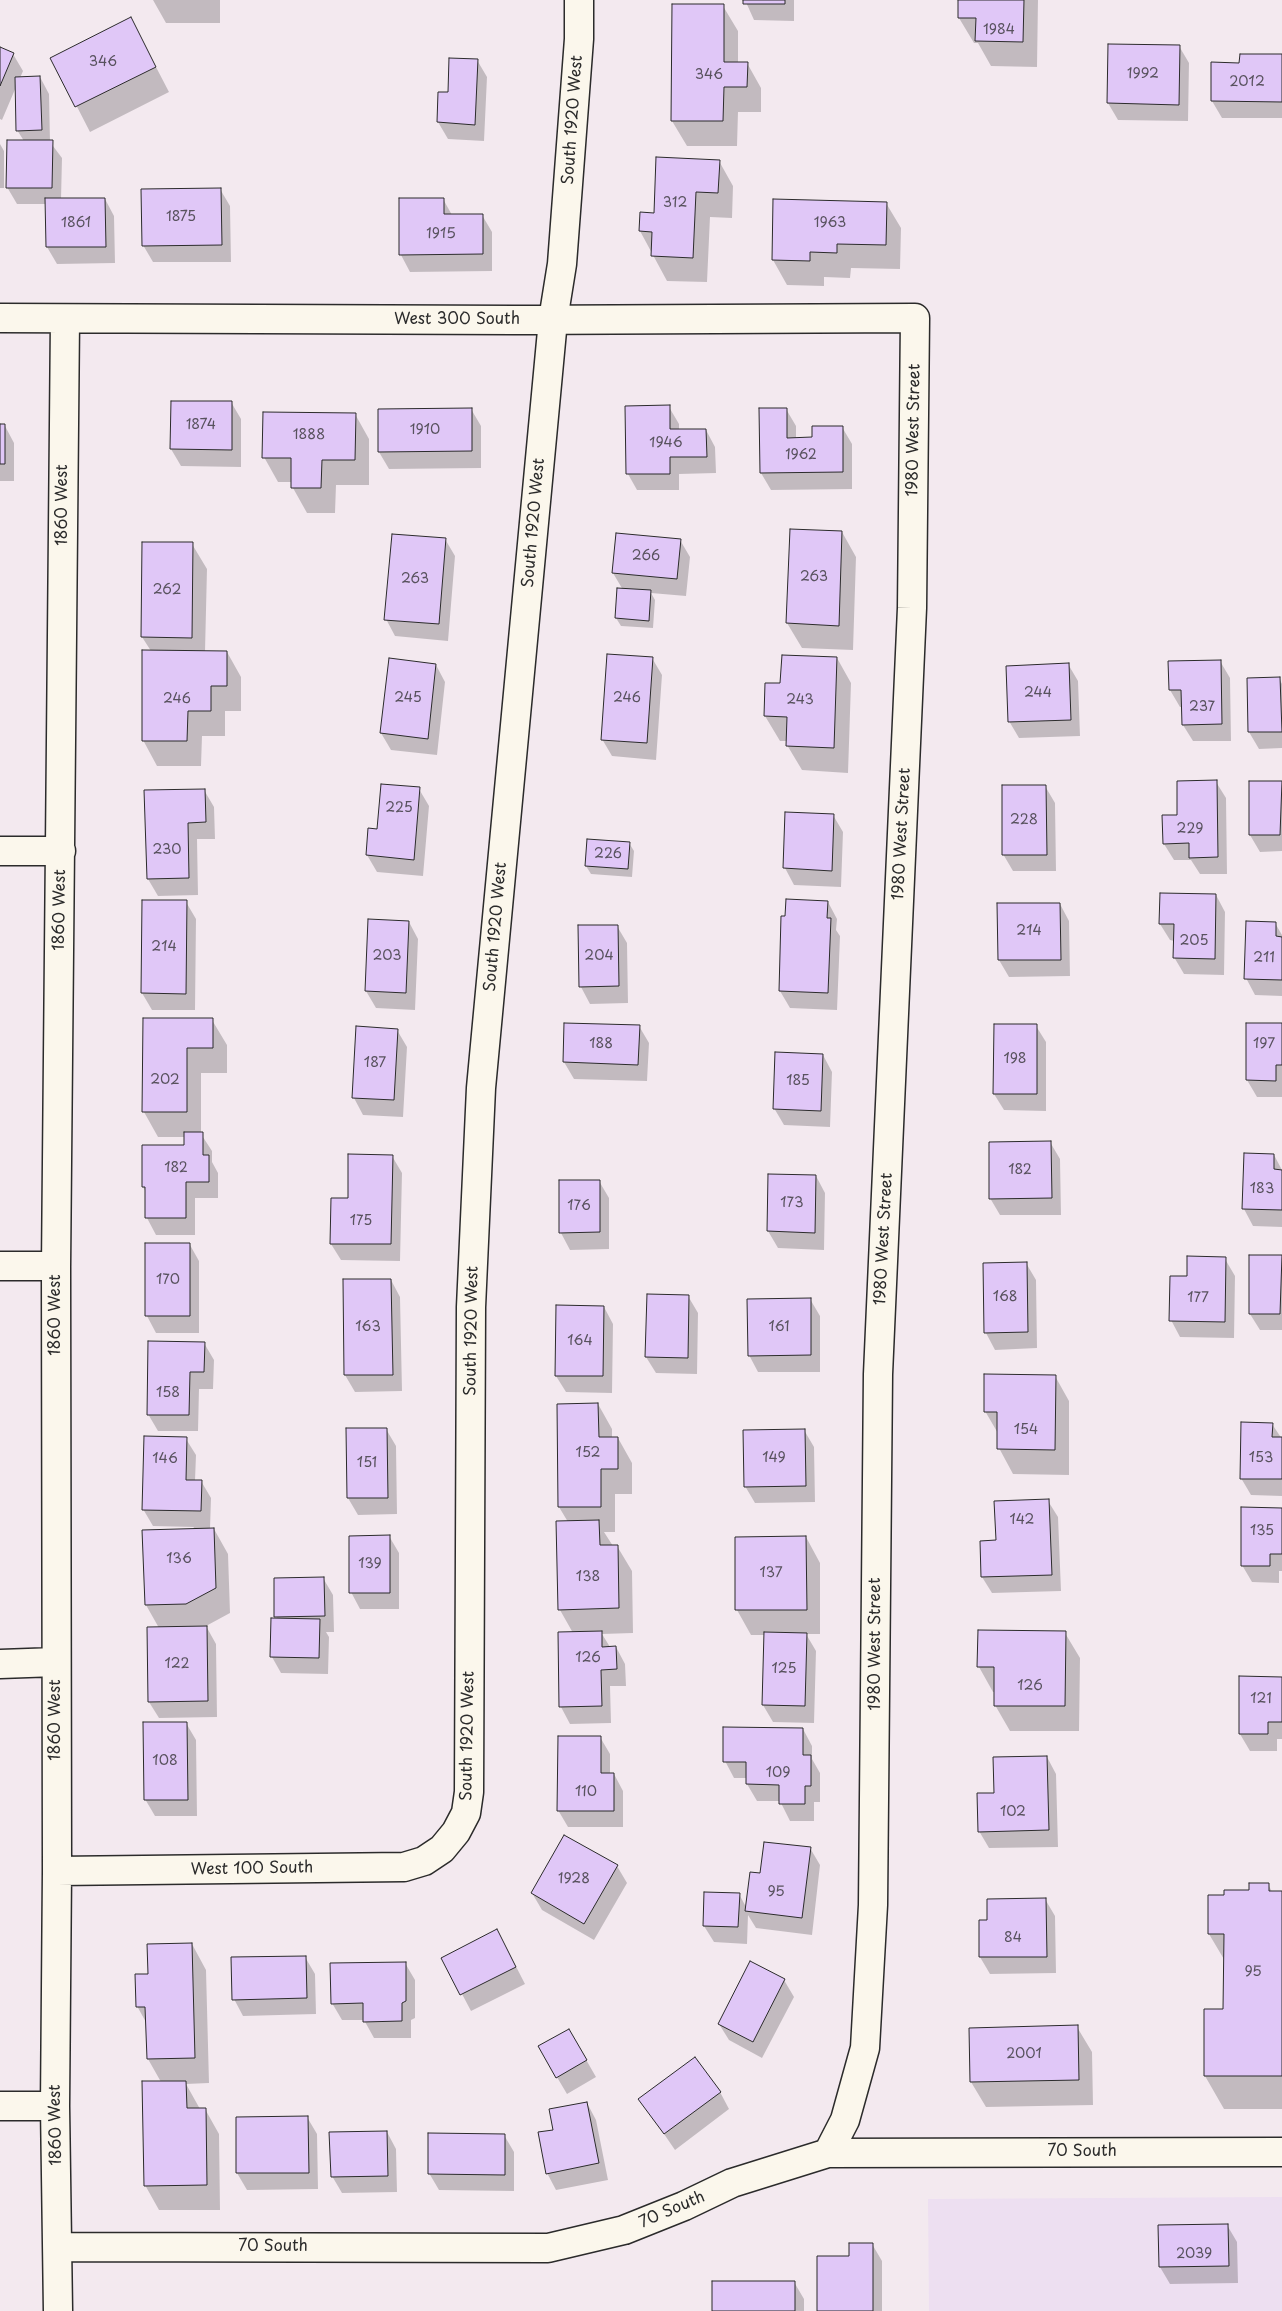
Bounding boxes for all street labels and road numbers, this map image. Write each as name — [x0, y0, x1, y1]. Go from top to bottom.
street label: South 1920 West — [559, 55, 587, 185]
street label: West 300 South — [394, 310, 520, 330]
street label: 1980 West Street — [903, 363, 925, 497]
street label: South 1920 West — [519, 457, 549, 589]
street label: 1860 West — [53, 464, 73, 546]
street label: 1980 West Street — [889, 767, 915, 901]
street label: South 1920 West — [481, 861, 511, 993]
street label: 1860 West — [50, 869, 70, 951]
street label: 1980 West Street — [871, 1172, 897, 1306]
street label: South 1920 West — [461, 1266, 483, 1396]
street label: 1860 West — [46, 1274, 66, 1356]
street label: 1980 West Street — [866, 1578, 886, 1710]
street label: South 1920 West — [457, 1671, 479, 1801]
street label: 1860 West — [46, 1679, 66, 1761]
street label: West 100 South — [191, 1858, 313, 1880]
street label: 1860 West — [46, 2084, 66, 2166]
street label: 70 South — [1047, 2142, 1117, 2162]
street label: 70 South — [636, 2188, 708, 2232]
street label: 70 South — [238, 2237, 308, 2257]

